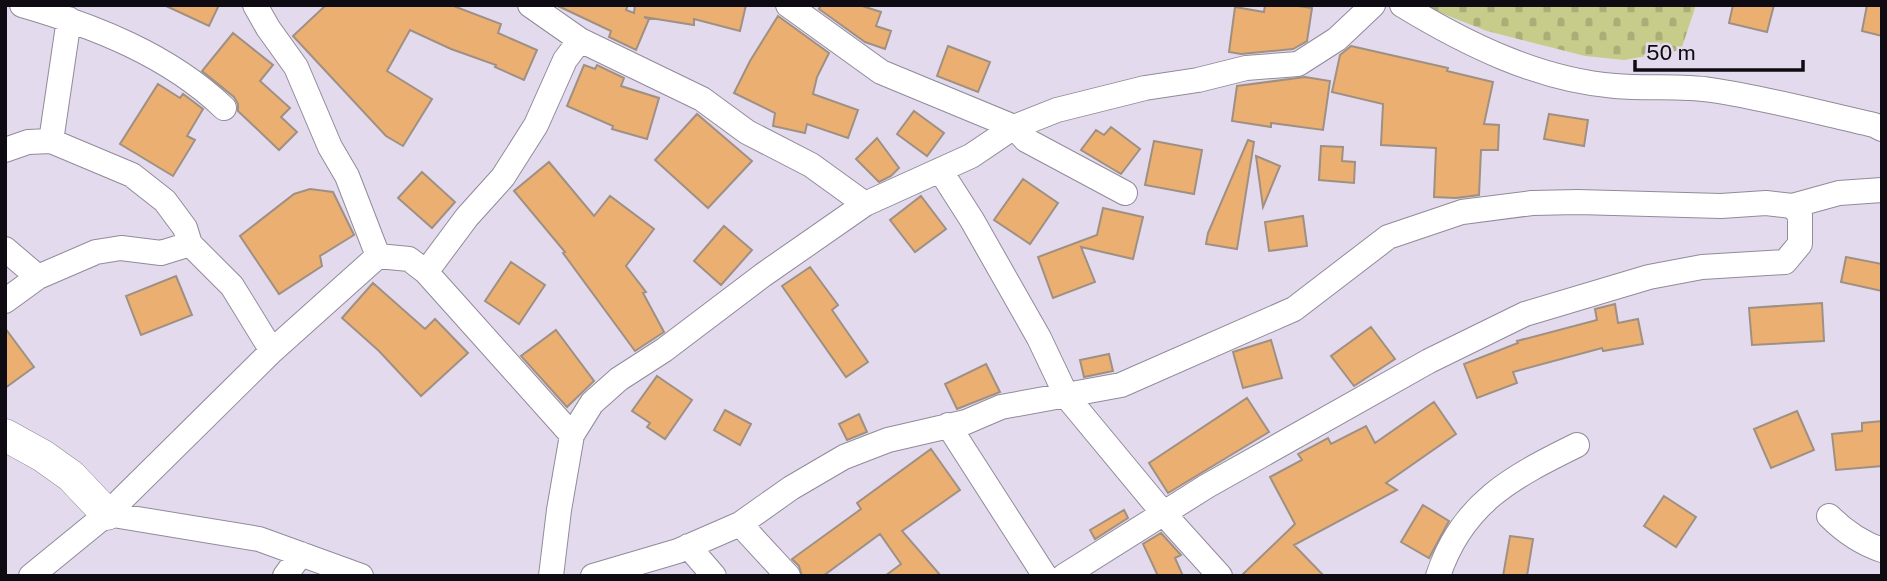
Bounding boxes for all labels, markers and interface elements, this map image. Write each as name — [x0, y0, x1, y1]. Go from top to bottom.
scale bar — [1635, 28, 1803, 72]
text: 50 m — [1646, 40, 1696, 65]

